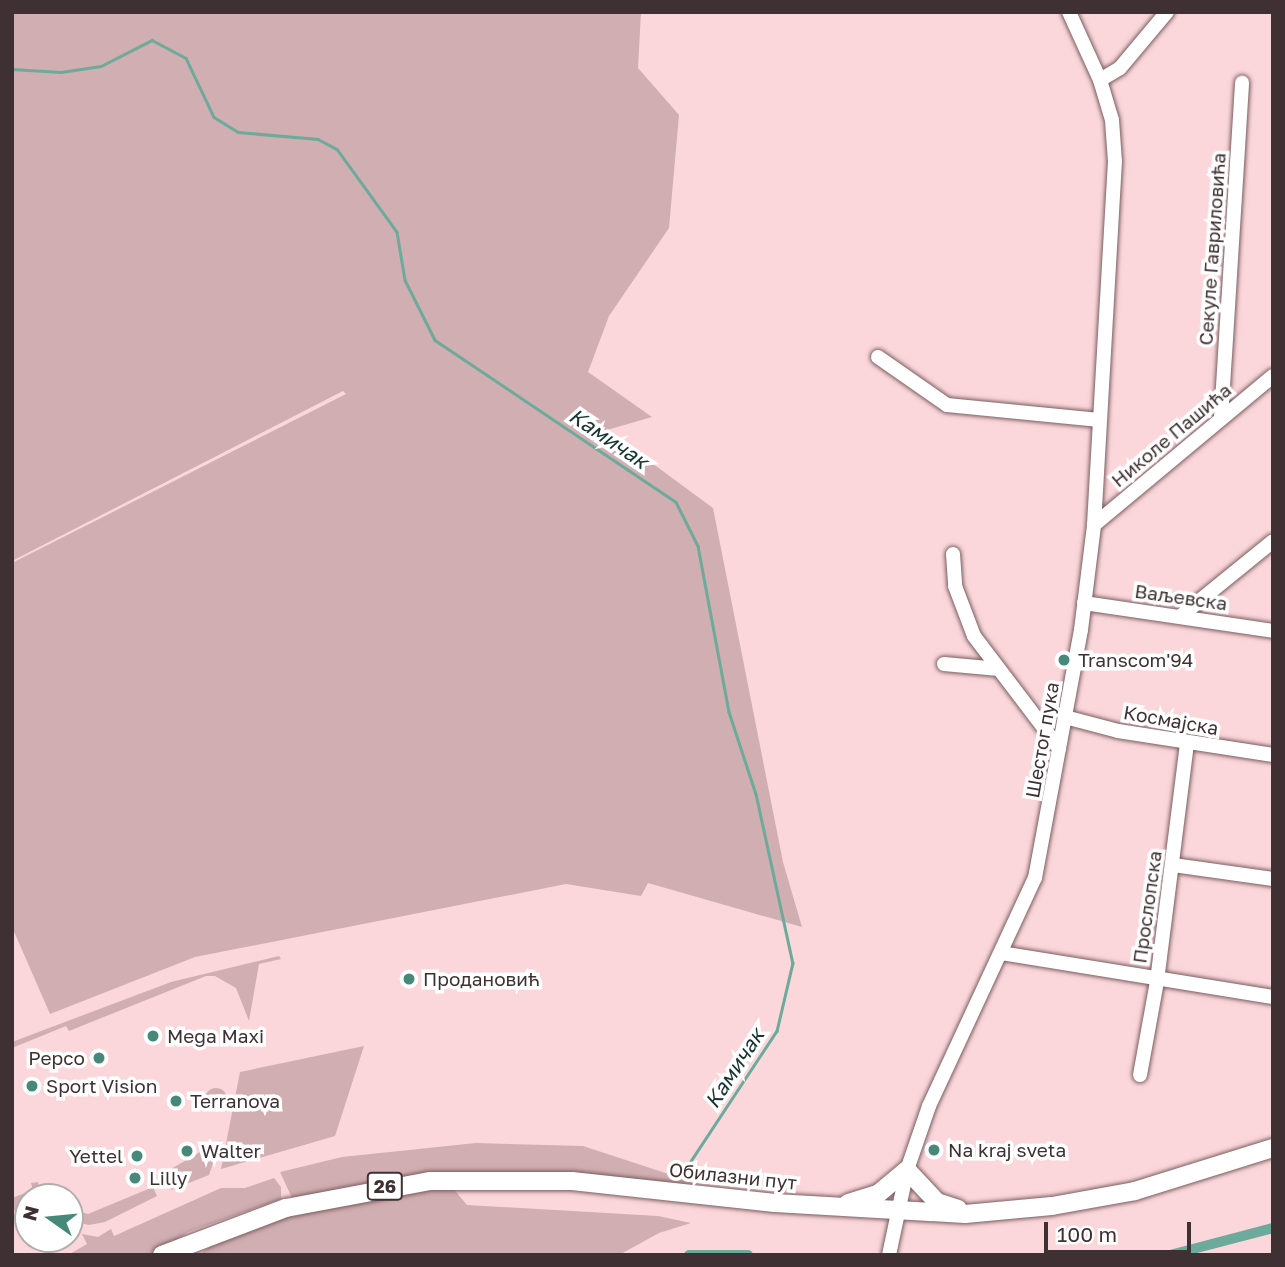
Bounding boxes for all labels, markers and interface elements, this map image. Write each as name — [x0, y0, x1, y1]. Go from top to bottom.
street label: Секуле Гавриловића — [1194, 152, 1230, 346]
street label: Николе Пашића — [1107, 378, 1235, 492]
water label: Камичак — [565, 402, 653, 474]
street label: Ваљевска — [1133, 579, 1229, 615]
place label: Transcom'94 — [1078, 649, 1193, 671]
marker: Transcom'94 — [1056, 652, 1072, 668]
street label: Шестог пука — [1021, 680, 1063, 800]
street label: Космајска — [1122, 700, 1220, 740]
street label: Прослопска — [1128, 849, 1166, 965]
place label: Продановић — [423, 968, 540, 990]
marker: Продановић — [401, 971, 417, 987]
water label: Камичак — [699, 1023, 769, 1113]
place label: Mega Maxi — [167, 1025, 264, 1047]
marker: Mega Maxi — [145, 1028, 161, 1044]
place label: Pepco — [28, 1047, 85, 1069]
marker: Pepco — [91, 1050, 107, 1066]
place label: Sport Vision — [46, 1075, 157, 1097]
marker: Sport Vision — [24, 1078, 40, 1094]
place label: Terranova — [190, 1090, 280, 1112]
marker: Terranova — [168, 1093, 184, 1109]
place label: Na kraj sveta — [948, 1139, 1066, 1161]
place label: Walter — [201, 1140, 261, 1162]
marker: Na kraj sveta — [926, 1142, 942, 1158]
marker: Walter — [179, 1143, 195, 1159]
place label: Yettel — [69, 1145, 123, 1167]
marker: Yettel — [129, 1148, 145, 1164]
street label: Обилазни пут — [668, 1158, 798, 1194]
place label: Lilly — [149, 1167, 187, 1189]
marker: Lilly — [127, 1170, 143, 1186]
road number: 26 — [366, 1171, 404, 1200]
north arrow — [14, 1183, 84, 1253]
text: N — [17, 1203, 43, 1223]
scale bar — [1047, 1208, 1194, 1252]
text: 100 m — [1057, 1221, 1117, 1247]

